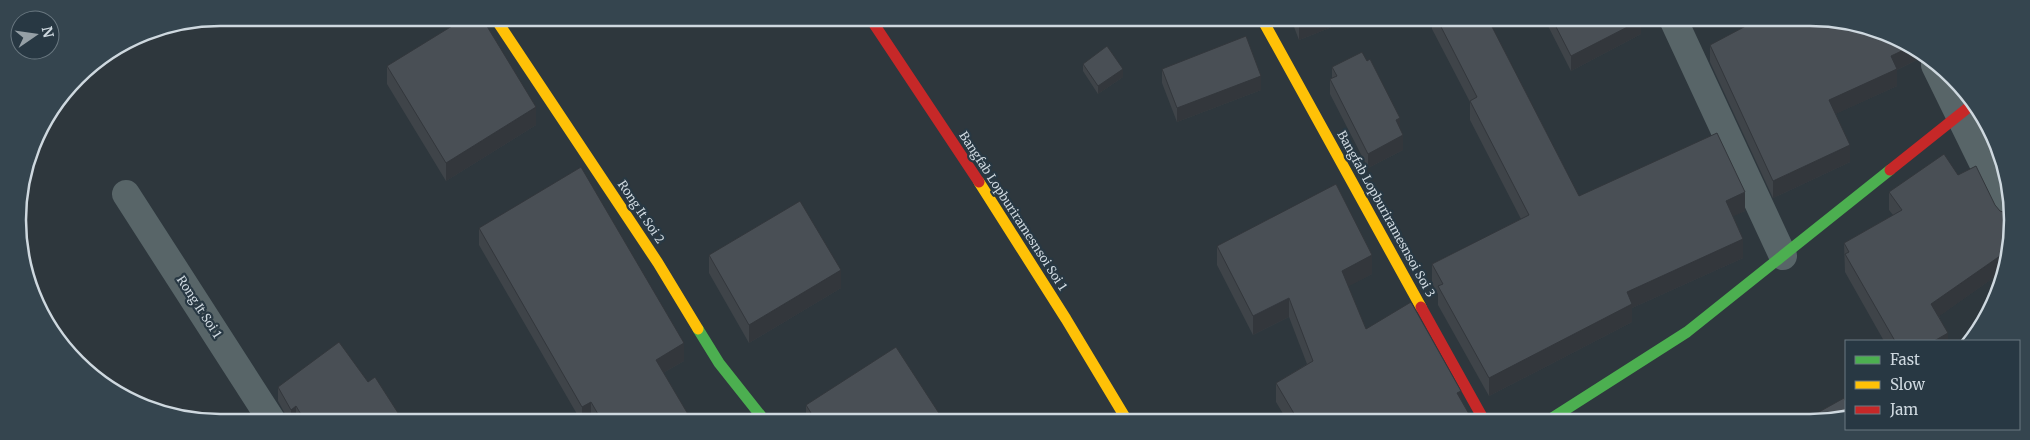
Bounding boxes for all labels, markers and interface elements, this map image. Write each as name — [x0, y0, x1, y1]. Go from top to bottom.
north arrow — [10, 10, 60, 60]
text: N — [38, 25, 58, 39]
street label: Bangfab Lopburiramesnsoi Soi 1 — [956, 128, 1071, 294]
street label: Bangfab Lopburiramesnsoi Soi 3 — [1334, 128, 1439, 300]
street label: Rong It Soi 2 — [615, 177, 668, 246]
street label: Rong It Soi 1 — [174, 273, 225, 341]
legend — [1845, 340, 2020, 430]
text: Fast — [1890, 350, 1920, 369]
text: Slow — [1890, 375, 1925, 394]
text: Jam — [1889, 400, 1918, 419]

